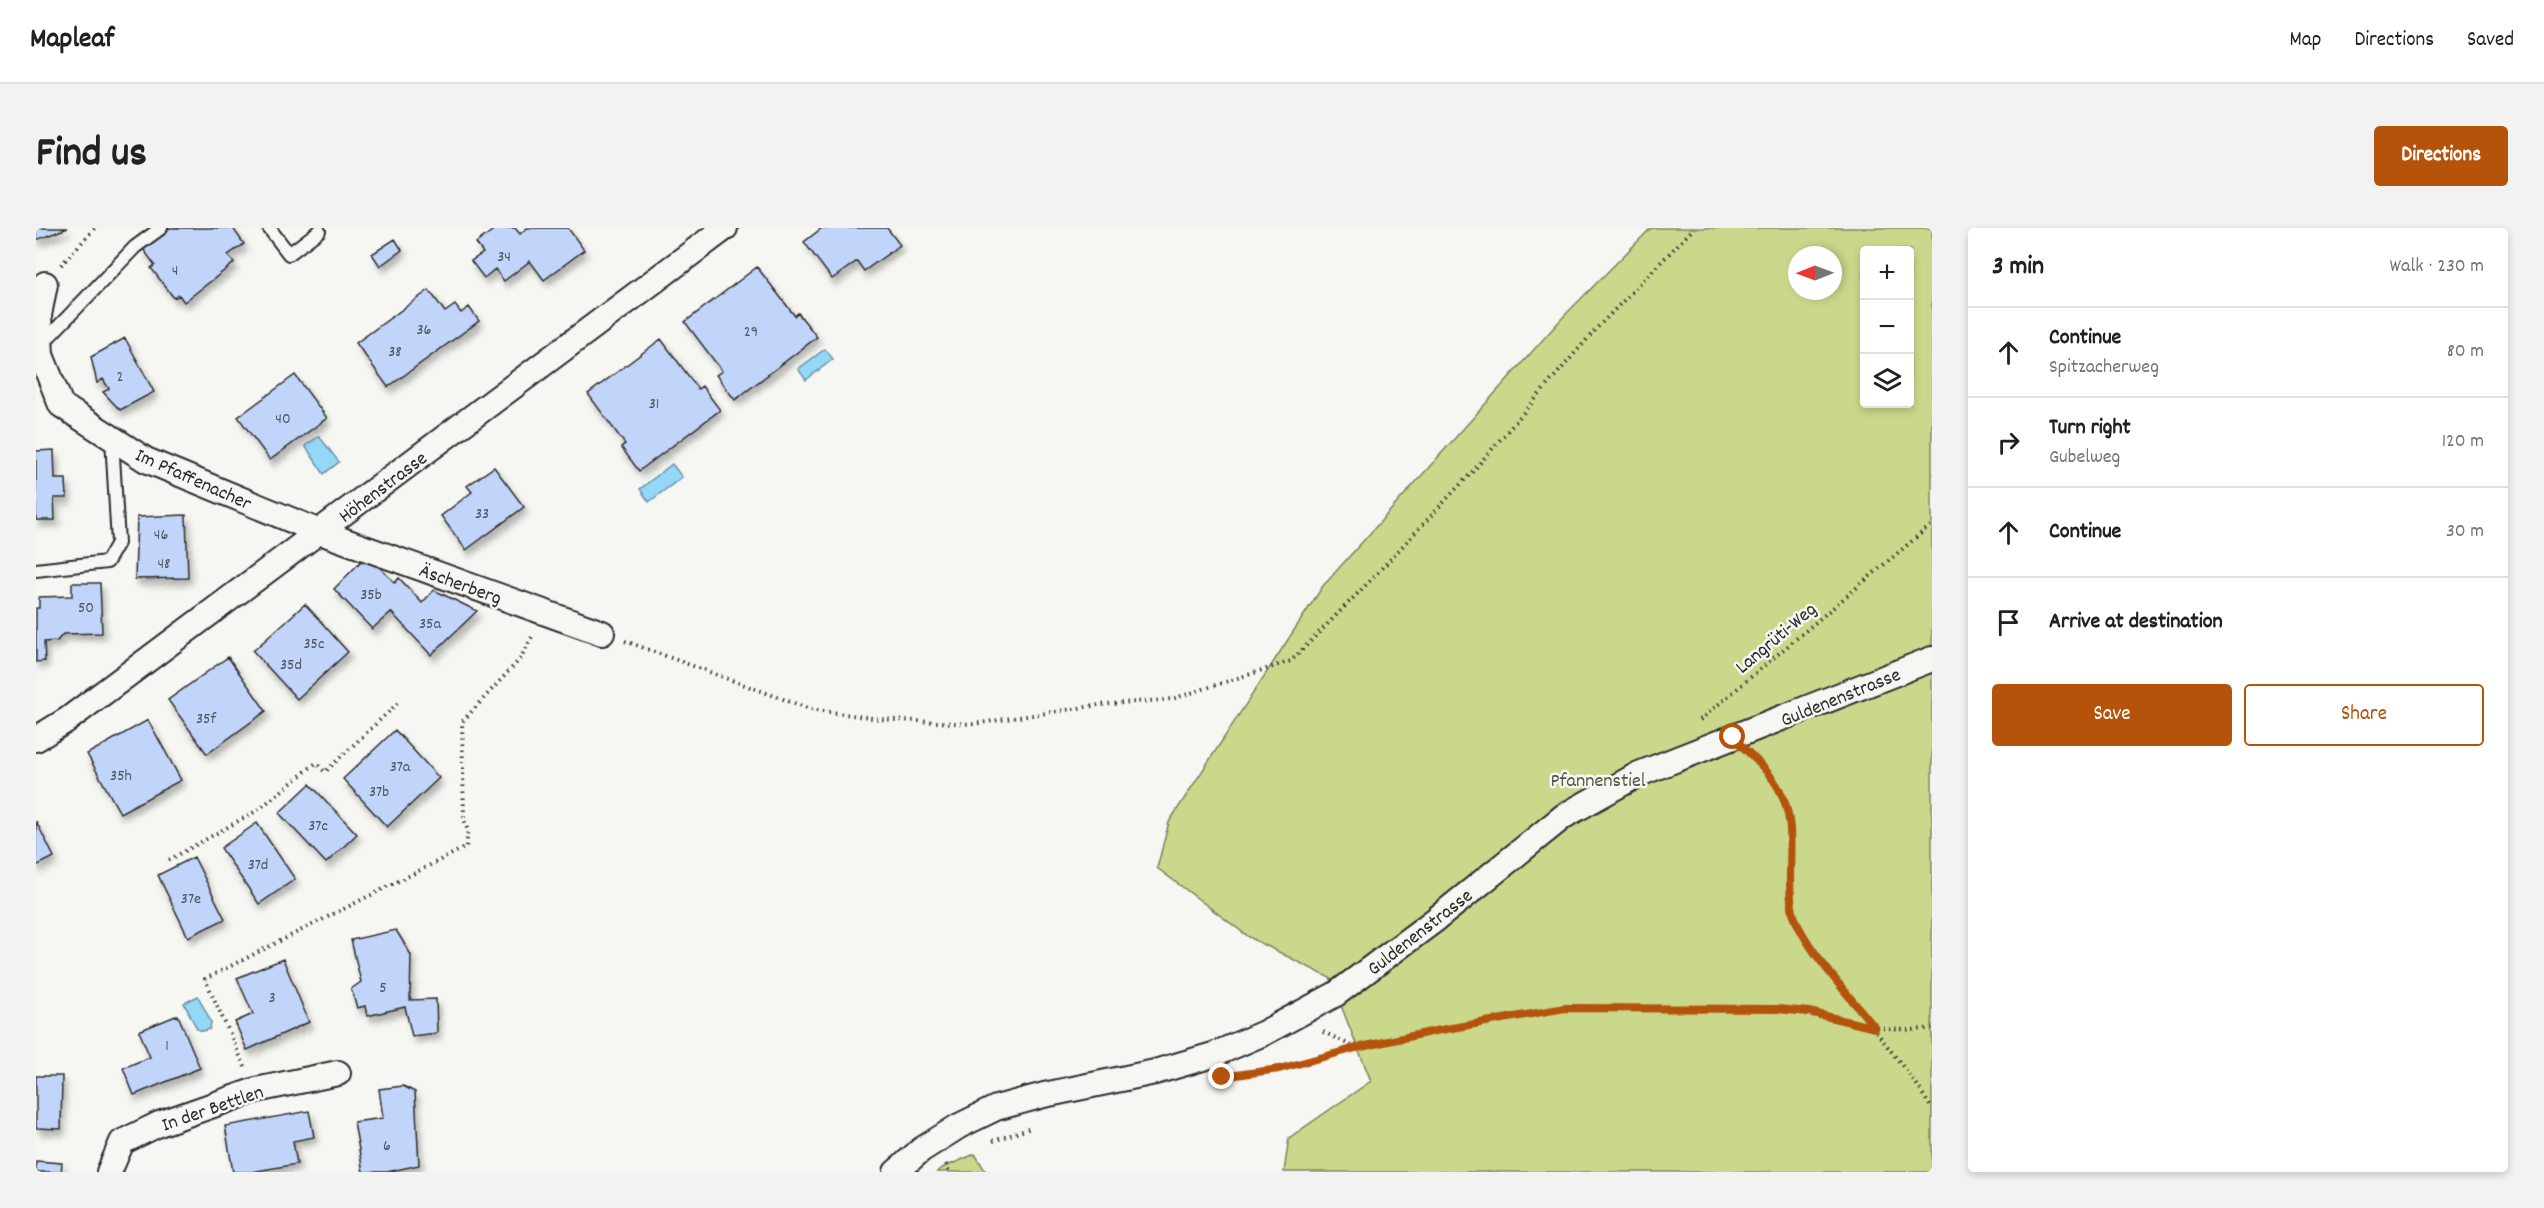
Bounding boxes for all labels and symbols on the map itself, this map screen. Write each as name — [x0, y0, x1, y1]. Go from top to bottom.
house number: 34 — [497, 246, 511, 269]
north arrow — [1788, 246, 1842, 300]
house number: 4 — [172, 260, 178, 283]
house number: 36 — [417, 319, 432, 342]
house number: 29 — [744, 321, 758, 344]
house number: 38 — [388, 341, 402, 364]
house number: 2 — [117, 366, 124, 389]
house number: 31 — [649, 393, 659, 416]
house number: 40 — [275, 408, 291, 431]
street label: Im Pfaffenacher — [130, 443, 256, 519]
street label: Höhenstrasse — [334, 446, 434, 531]
house number: 33 — [475, 503, 489, 526]
house number: 46 — [154, 524, 168, 547]
house number: 48 — [157, 553, 171, 576]
street label: Äscherberg — [415, 558, 505, 614]
house number: 35b — [360, 584, 382, 607]
house number: 50 — [78, 597, 94, 620]
street label: Langrüti-Weg — [1730, 597, 1824, 682]
house number: 35a — [419, 613, 441, 636]
house number: 35c — [304, 633, 324, 656]
house number: 35d — [280, 654, 302, 677]
street label: Guldenenstrasse — [1777, 662, 1906, 736]
house number: 35f — [196, 708, 216, 731]
route start — [1719, 723, 1745, 749]
house number: 37a — [390, 756, 411, 779]
house number: 35h — [110, 765, 132, 788]
park label: Pfannenstiel — [1550, 768, 1646, 796]
house number: 37b — [369, 781, 389, 804]
house number: 37c — [308, 815, 328, 838]
house number: 37d — [248, 854, 268, 877]
street label: Guldenenstrasse — [1362, 883, 1480, 984]
house number: 37e — [181, 888, 201, 911]
house number: 5 — [379, 977, 387, 1000]
house number: 3 — [268, 987, 276, 1010]
house number: 1 — [165, 1035, 169, 1058]
route end — [1208, 1063, 1234, 1089]
street label: In der Bettlen — [158, 1079, 268, 1140]
house number: 6 — [383, 1135, 391, 1158]

